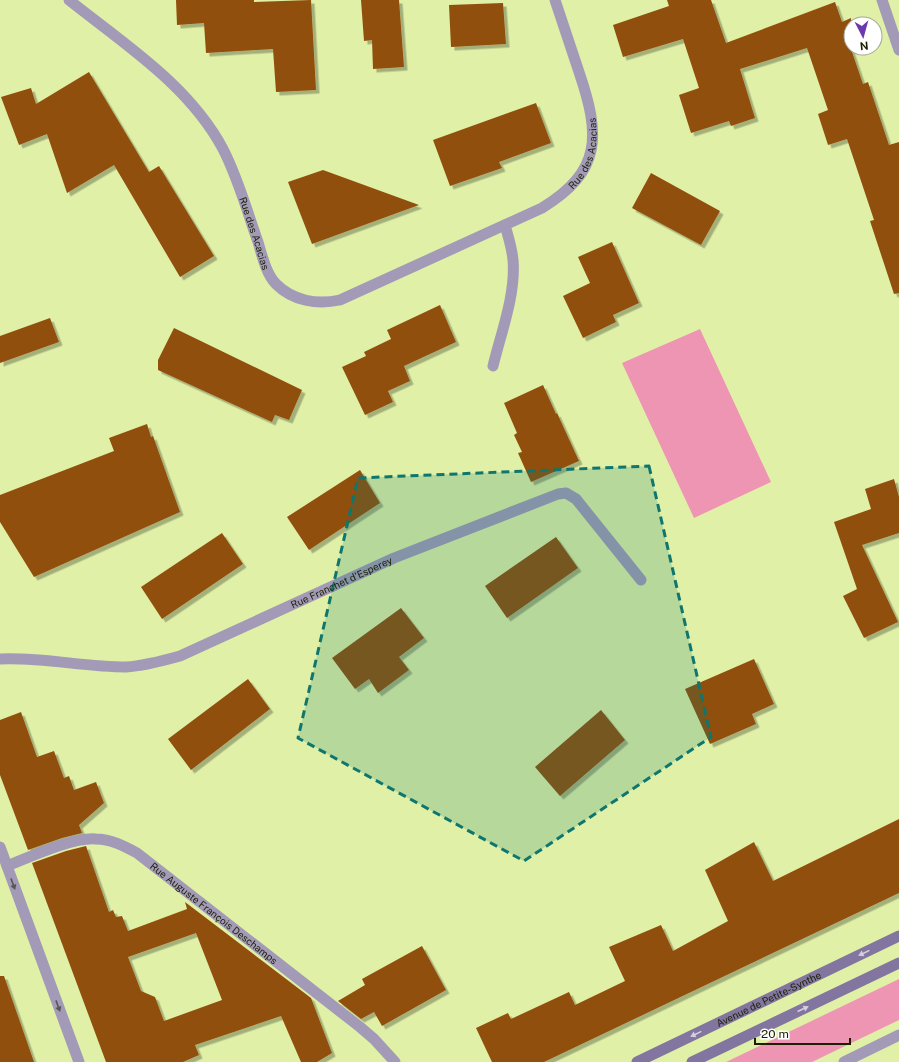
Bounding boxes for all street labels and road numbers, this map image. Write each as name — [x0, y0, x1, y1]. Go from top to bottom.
street label: Rue des Acacias — [566, 117, 599, 191]
street label: Rue des Acacias — [237, 195, 272, 271]
street label: Rue Franchet d'Esperey — [289, 553, 395, 611]
street label: Rue Auguste François Deschamps — [148, 860, 280, 966]
street label: Avenue de Petite-Synthe — [714, 968, 823, 1029]

